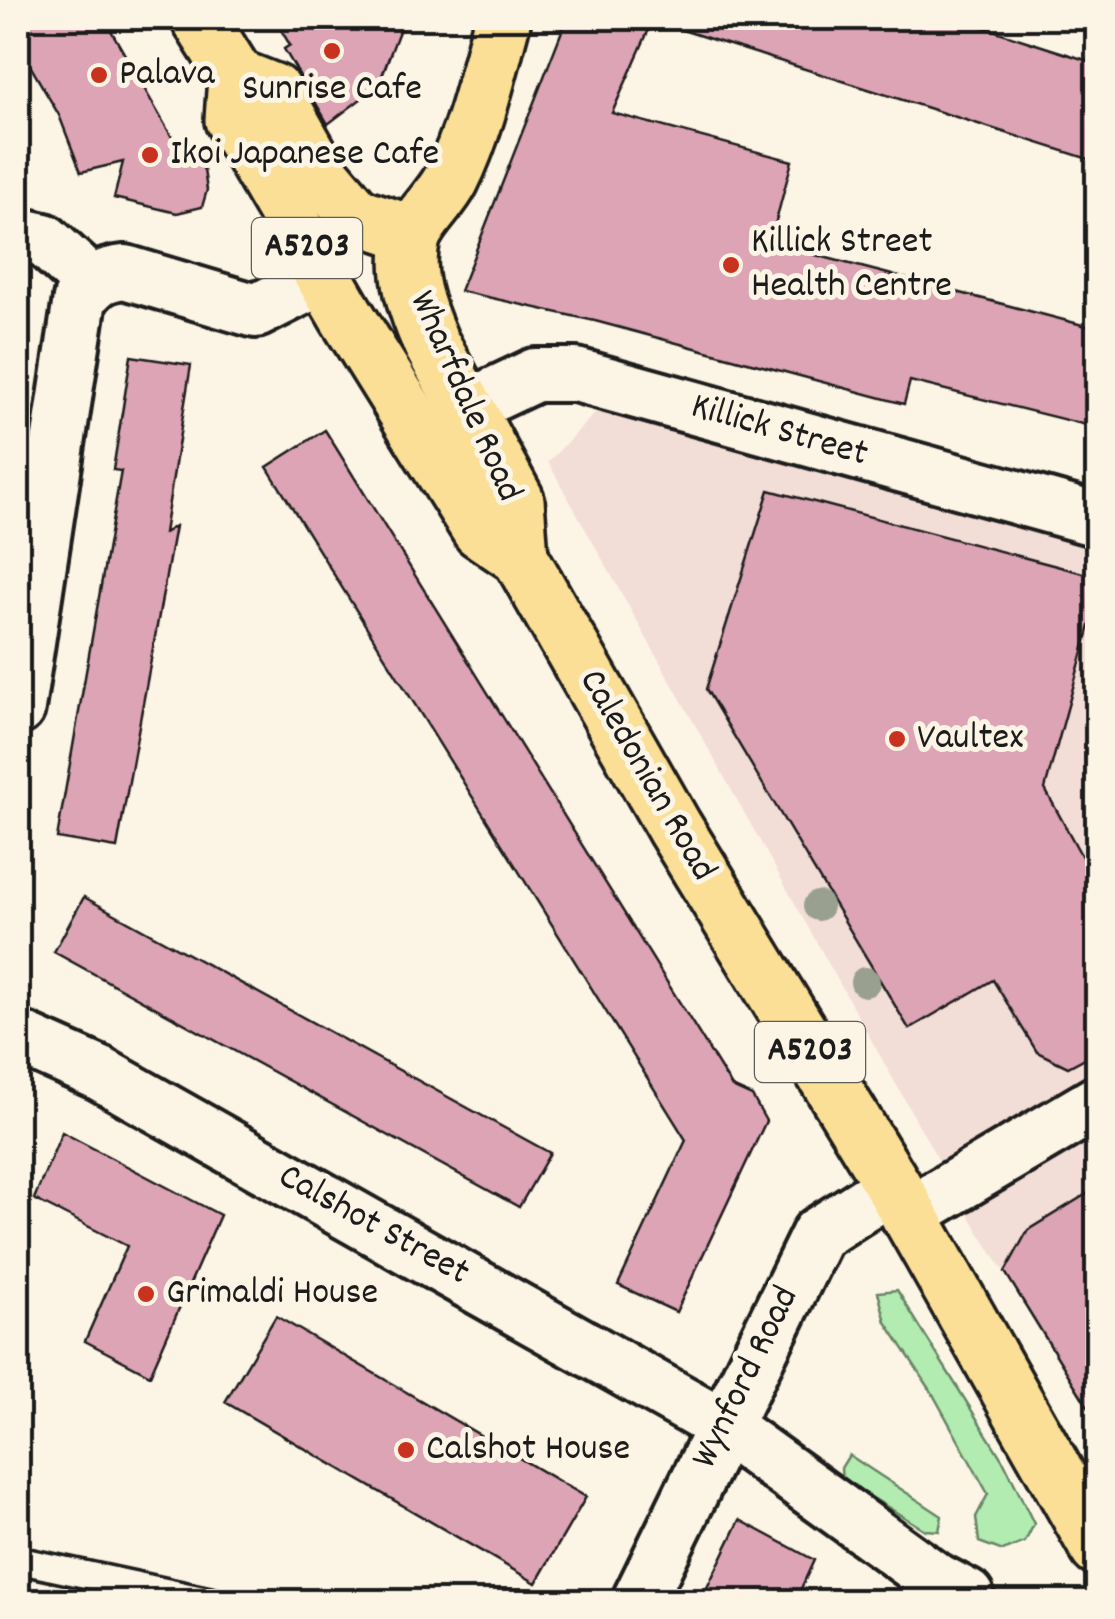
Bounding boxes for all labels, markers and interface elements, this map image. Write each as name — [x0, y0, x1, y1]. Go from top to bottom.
marker: Sunrise Cafe — [321, 40, 343, 62]
place label: Palava — [119, 48, 216, 103]
place label: Sunrise Cafe — [242, 63, 422, 118]
marker: Palava — [88, 64, 110, 86]
place label: Ikoi Japanese Cafe — [170, 128, 439, 183]
marker: Ikoi Japanese Cafe — [139, 144, 161, 166]
place label: Killick Street Health Centre — [751, 216, 952, 315]
road number: A5203 — [252, 218, 362, 278]
marker: Killick Street Health Centre — [720, 254, 742, 276]
street label: Wharfdale Road — [393, 283, 535, 511]
street label: Killick Street — [684, 381, 874, 483]
street label: Caledonian Road — [563, 660, 729, 892]
place label: Vaultex — [917, 712, 1023, 767]
marker: Vaultex — [886, 728, 908, 750]
road number: A5203 — [755, 1022, 865, 1082]
street label: Calshot Street — [267, 1151, 479, 1301]
place label: Grimaldi House — [166, 1267, 378, 1322]
street label: Wynford Road — [679, 1278, 815, 1478]
marker: Grimaldi House — [135, 1283, 157, 1305]
place label: Calshot House — [426, 1423, 630, 1478]
marker: Calshot House — [395, 1439, 417, 1461]

